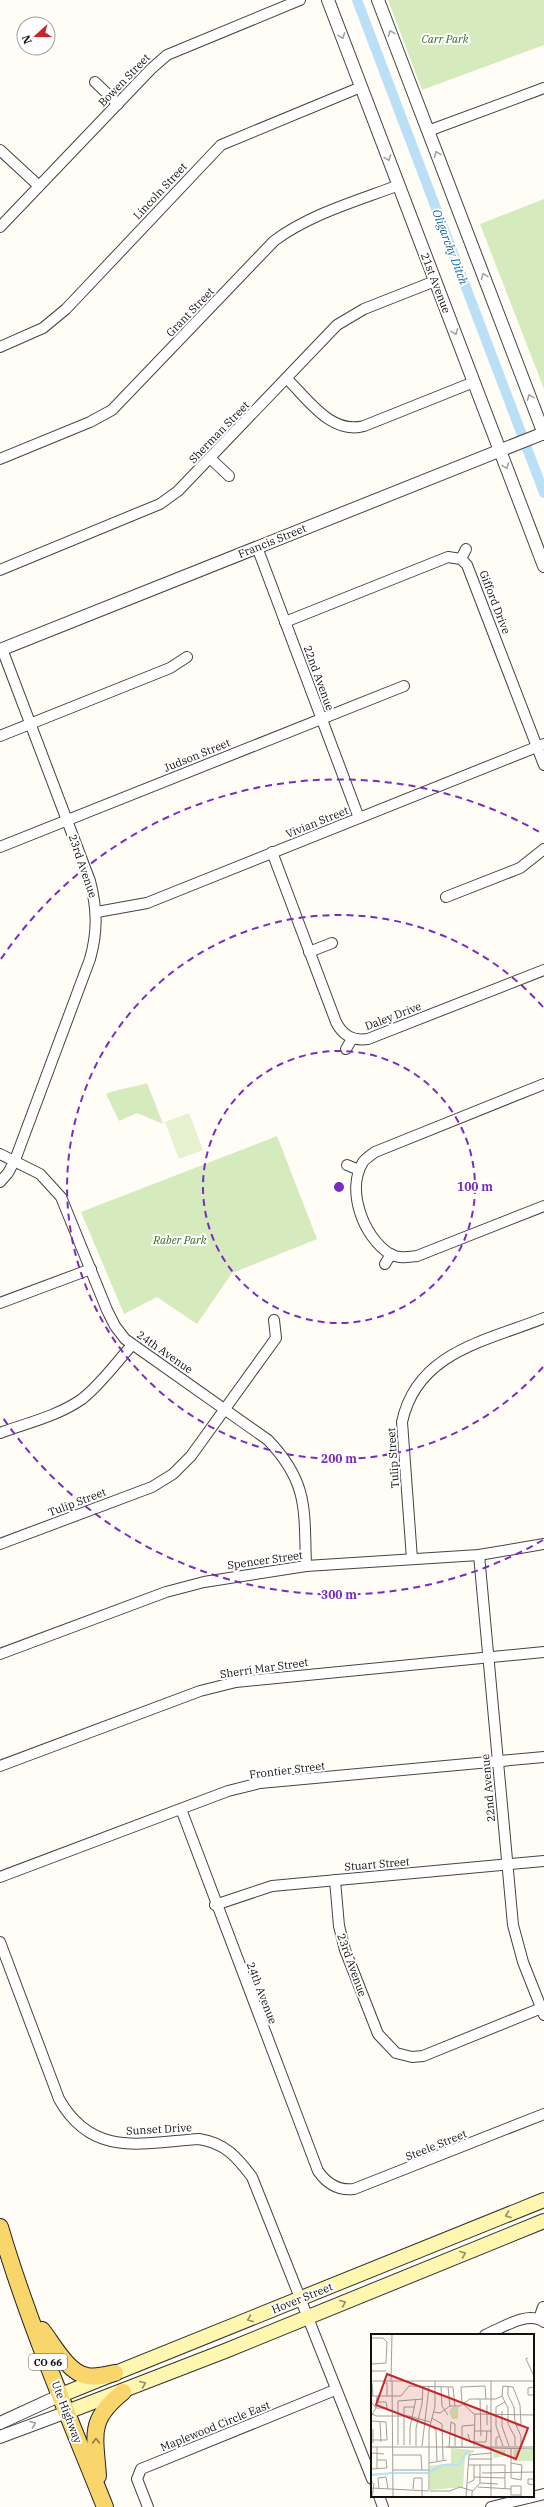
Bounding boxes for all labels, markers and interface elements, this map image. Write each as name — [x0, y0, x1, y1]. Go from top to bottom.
north arrow — [16, 16, 56, 56]
one-way arrow — [387, 29, 395, 36]
park label: Carr Park — [421, 32, 469, 46]
text: N — [18, 33, 35, 46]
one-way arrow — [338, 33, 346, 40]
street label: Bowen Street — [95, 50, 153, 109]
one-way arrow — [434, 151, 442, 158]
one-way arrow — [384, 154, 392, 161]
street label: Lincoln Street — [130, 160, 190, 222]
water label: Oligarchy Ditch — [429, 207, 472, 287]
street label: 21st Avenue — [418, 251, 454, 315]
one-way arrow — [480, 272, 488, 279]
street label: Grant Street — [163, 284, 217, 340]
one-way arrow — [450, 328, 458, 335]
one-way arrow — [527, 394, 535, 401]
street label: Sherman Street — [186, 398, 252, 466]
one-way arrow — [502, 463, 510, 470]
street label: Francis Street — [236, 521, 308, 561]
street label: Gifford Drive — [476, 568, 514, 636]
street label: 22nd Avenue — [301, 644, 337, 713]
street label: Judson Street — [162, 735, 232, 775]
street label: Vivian Street — [284, 803, 351, 841]
street label: 23rd Avenue — [66, 833, 100, 900]
street label: Daley Drive — [363, 999, 423, 1033]
text: 100 m — [457, 1179, 493, 1194]
centre of rings — [332, 1180, 346, 1194]
park label: Raber Park — [152, 1233, 207, 1247]
street label: 24th Avenue — [134, 1328, 196, 1376]
street label: Tulip Street — [384, 1427, 402, 1489]
text: 200 m — [321, 1451, 357, 1466]
street label: Tulip Street — [46, 1485, 108, 1519]
street label: Spencer Street — [226, 1548, 304, 1572]
text: 300 m — [321, 1587, 357, 1602]
street label: Sherri Mar Street — [219, 1655, 309, 1681]
street label: 22nd Avenue — [478, 1753, 498, 1823]
street label: Frontier Street — [248, 1758, 326, 1782]
street label: Stuart Street — [344, 1854, 410, 1874]
street label: 23rd Avenue — [334, 1932, 370, 1998]
street label: 24th Avenue — [244, 1960, 280, 2026]
street label: Sunset Drive — [126, 2120, 192, 2138]
street label: Steele Street — [403, 2126, 469, 2164]
one-way arrow — [504, 2210, 511, 2218]
one-way arrow — [458, 2251, 466, 2259]
street label: Hover Street — [269, 2279, 335, 2317]
one-way arrow — [339, 2300, 346, 2308]
one-way arrow — [246, 2314, 253, 2322]
inset map — [371, 2334, 534, 2497]
road number: CO 66 — [29, 2354, 67, 2370]
street label: Ute Highway — [49, 2379, 85, 2445]
one-way arrow — [139, 2381, 147, 2389]
street label: Maplewood Circle East — [158, 2398, 272, 2454]
one-way arrow — [30, 2420, 37, 2429]
one-way arrow — [91, 2438, 100, 2444]

